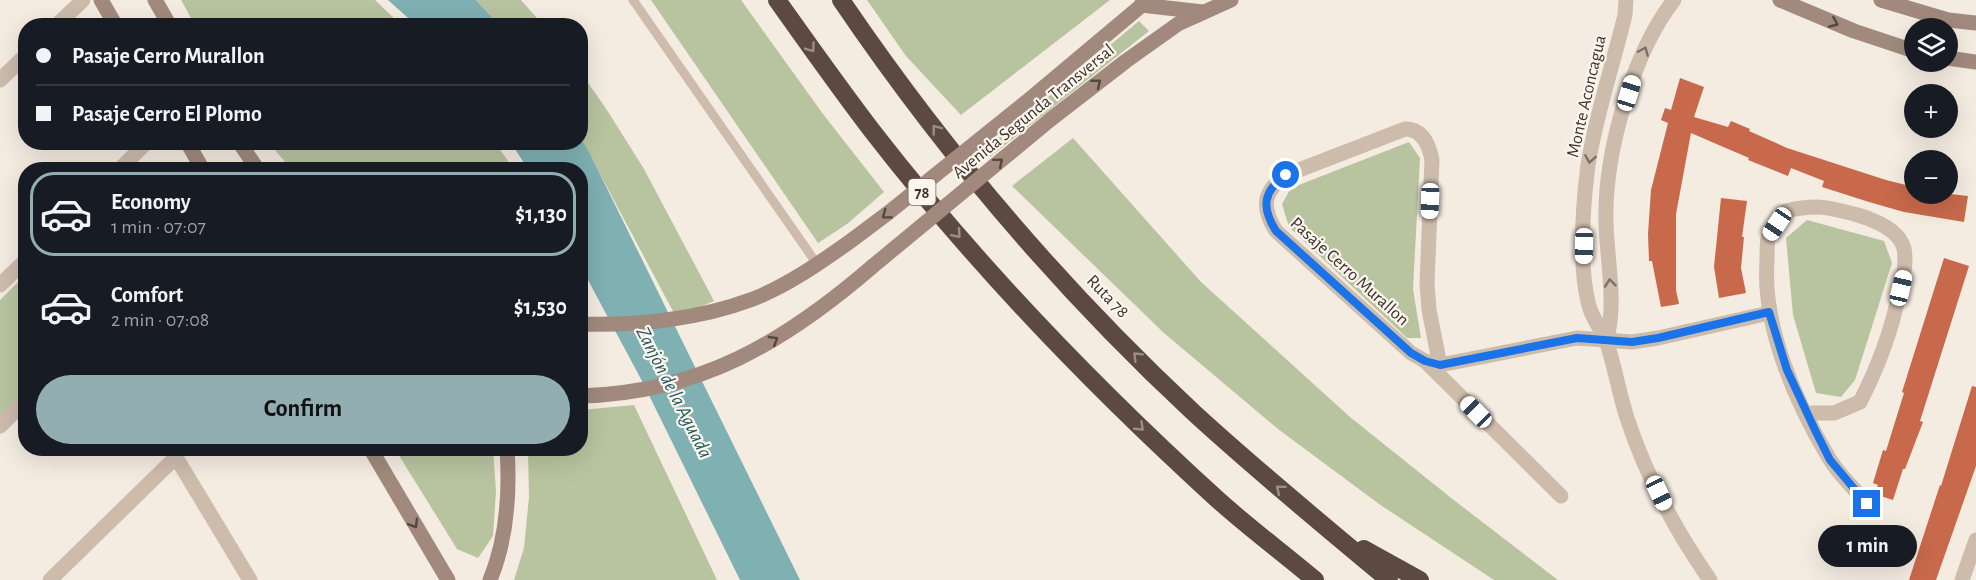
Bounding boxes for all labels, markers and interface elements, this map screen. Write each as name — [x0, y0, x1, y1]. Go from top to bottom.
one-way arrow — [1828, 16, 1839, 28]
map controls — [1904, 18, 1958, 204]
button: layers — [1904, 18, 1958, 72]
street label: Monte Aconcagua — [1564, 33, 1610, 159]
one-way arrow — [804, 41, 815, 52]
street label: Avenida Segunda Transversal — [949, 41, 1118, 182]
text: Pasaje Cerro Murallon — [72, 45, 265, 67]
one-way arrow — [1637, 47, 1649, 58]
car — [1615, 73, 1643, 113]
one-way arrow — [1090, 79, 1101, 90]
button: + — [1904, 84, 1958, 138]
text: Pasaje Cerro El Plomo — [72, 103, 262, 125]
one-way arrow — [933, 125, 944, 136]
button: − — [1904, 150, 1958, 204]
one-way arrow — [1584, 154, 1596, 164]
one-way arrow — [993, 158, 1004, 169]
route start — [1272, 161, 1299, 188]
road number: 78 — [908, 179, 936, 205]
car — [1420, 183, 1440, 219]
icon: car — [39, 187, 93, 241]
text: Economy — [111, 191, 191, 213]
text: $1,130 — [515, 203, 567, 225]
car — [1759, 204, 1795, 244]
one-way arrow — [882, 207, 893, 218]
street label: Pasaje Cerro Murallon — [1287, 214, 1412, 329]
text: 1 min · 07:07 — [111, 217, 206, 237]
one-way arrow — [950, 227, 961, 238]
car — [1575, 228, 1593, 264]
car — [1888, 268, 1914, 308]
street label: Ruta 78 — [1083, 272, 1132, 322]
one-way arrow — [1604, 278, 1616, 288]
icon: car — [39, 280, 93, 334]
text: Comfort — [111, 284, 183, 306]
text: $1,530 — [514, 296, 567, 318]
text: 2 min · 07:08 — [111, 310, 209, 330]
water label: Zanjón de la Aguada — [632, 324, 716, 461]
one-way arrow — [768, 336, 778, 348]
one-way arrow — [1133, 353, 1144, 364]
button: Confirm — [36, 375, 570, 444]
car — [1457, 393, 1495, 431]
one-way arrow — [1133, 420, 1143, 431]
car — [1643, 473, 1675, 513]
one-way arrow — [1276, 485, 1287, 496]
route end — [1853, 490, 1880, 517]
one-way arrow — [407, 518, 419, 528]
callout: 1 min — [1818, 525, 1916, 567]
text: 1 min — [1846, 536, 1889, 556]

